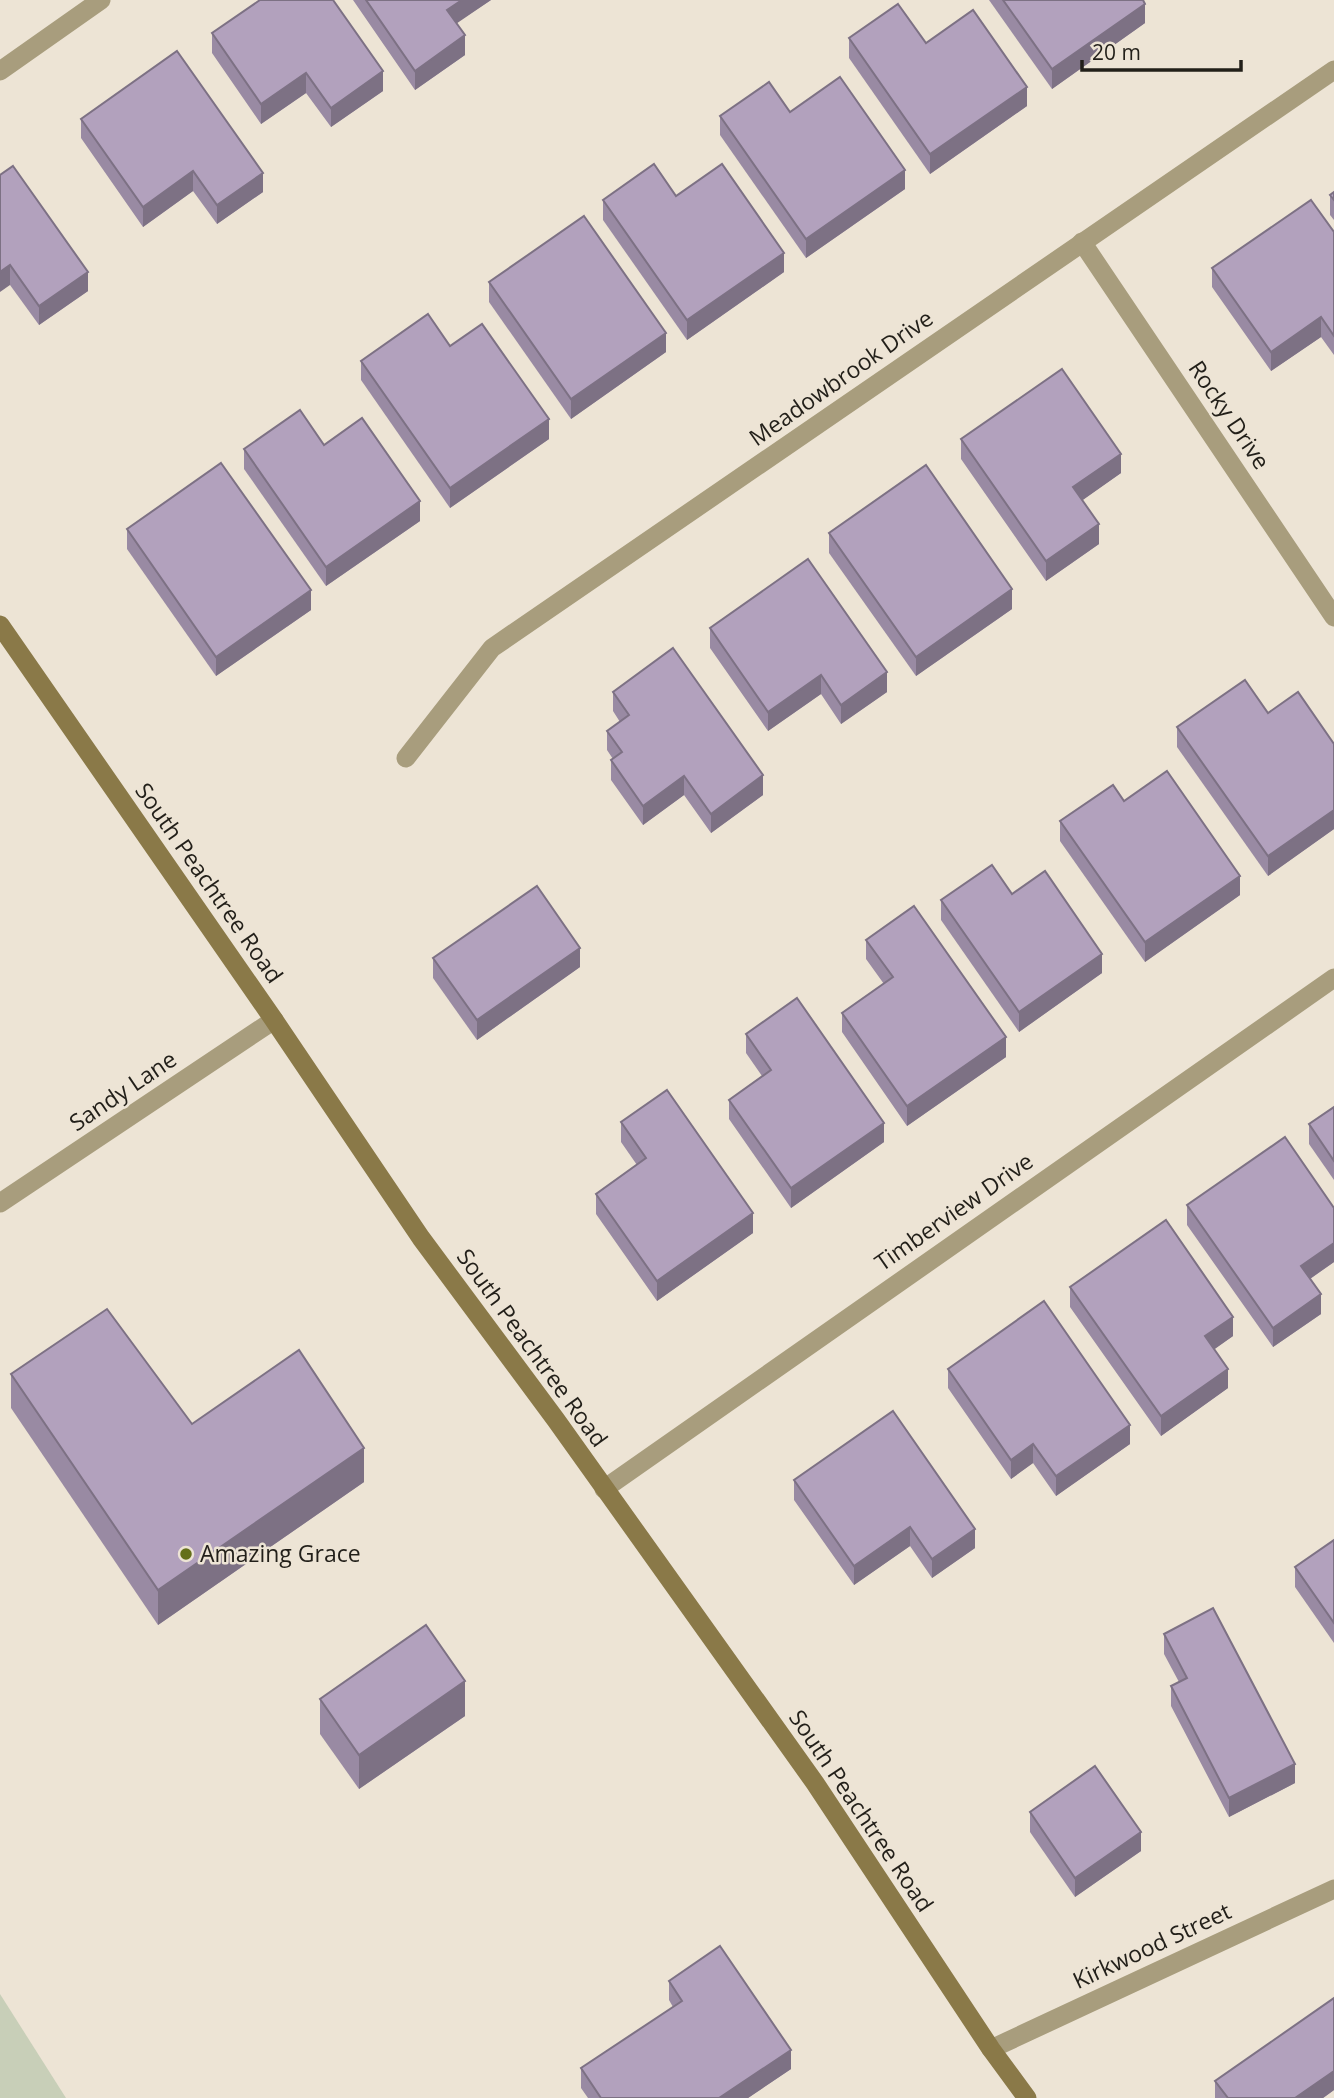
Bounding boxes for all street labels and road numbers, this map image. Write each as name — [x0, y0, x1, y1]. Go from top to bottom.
street label: Meadowbrook Drive — [742, 302, 939, 453]
street label: Rocky Drive — [1182, 354, 1278, 475]
street label: South Peachtree Road — [129, 776, 291, 989]
street label: Sandy Lane — [63, 1043, 182, 1138]
street label: Timberview Drive — [868, 1145, 1039, 1278]
street label: South Peachtree Road — [450, 1242, 616, 1453]
street label: South Peachtree Road — [782, 1703, 942, 1918]
street label: Kirkwood Street — [1067, 1894, 1236, 1996]

